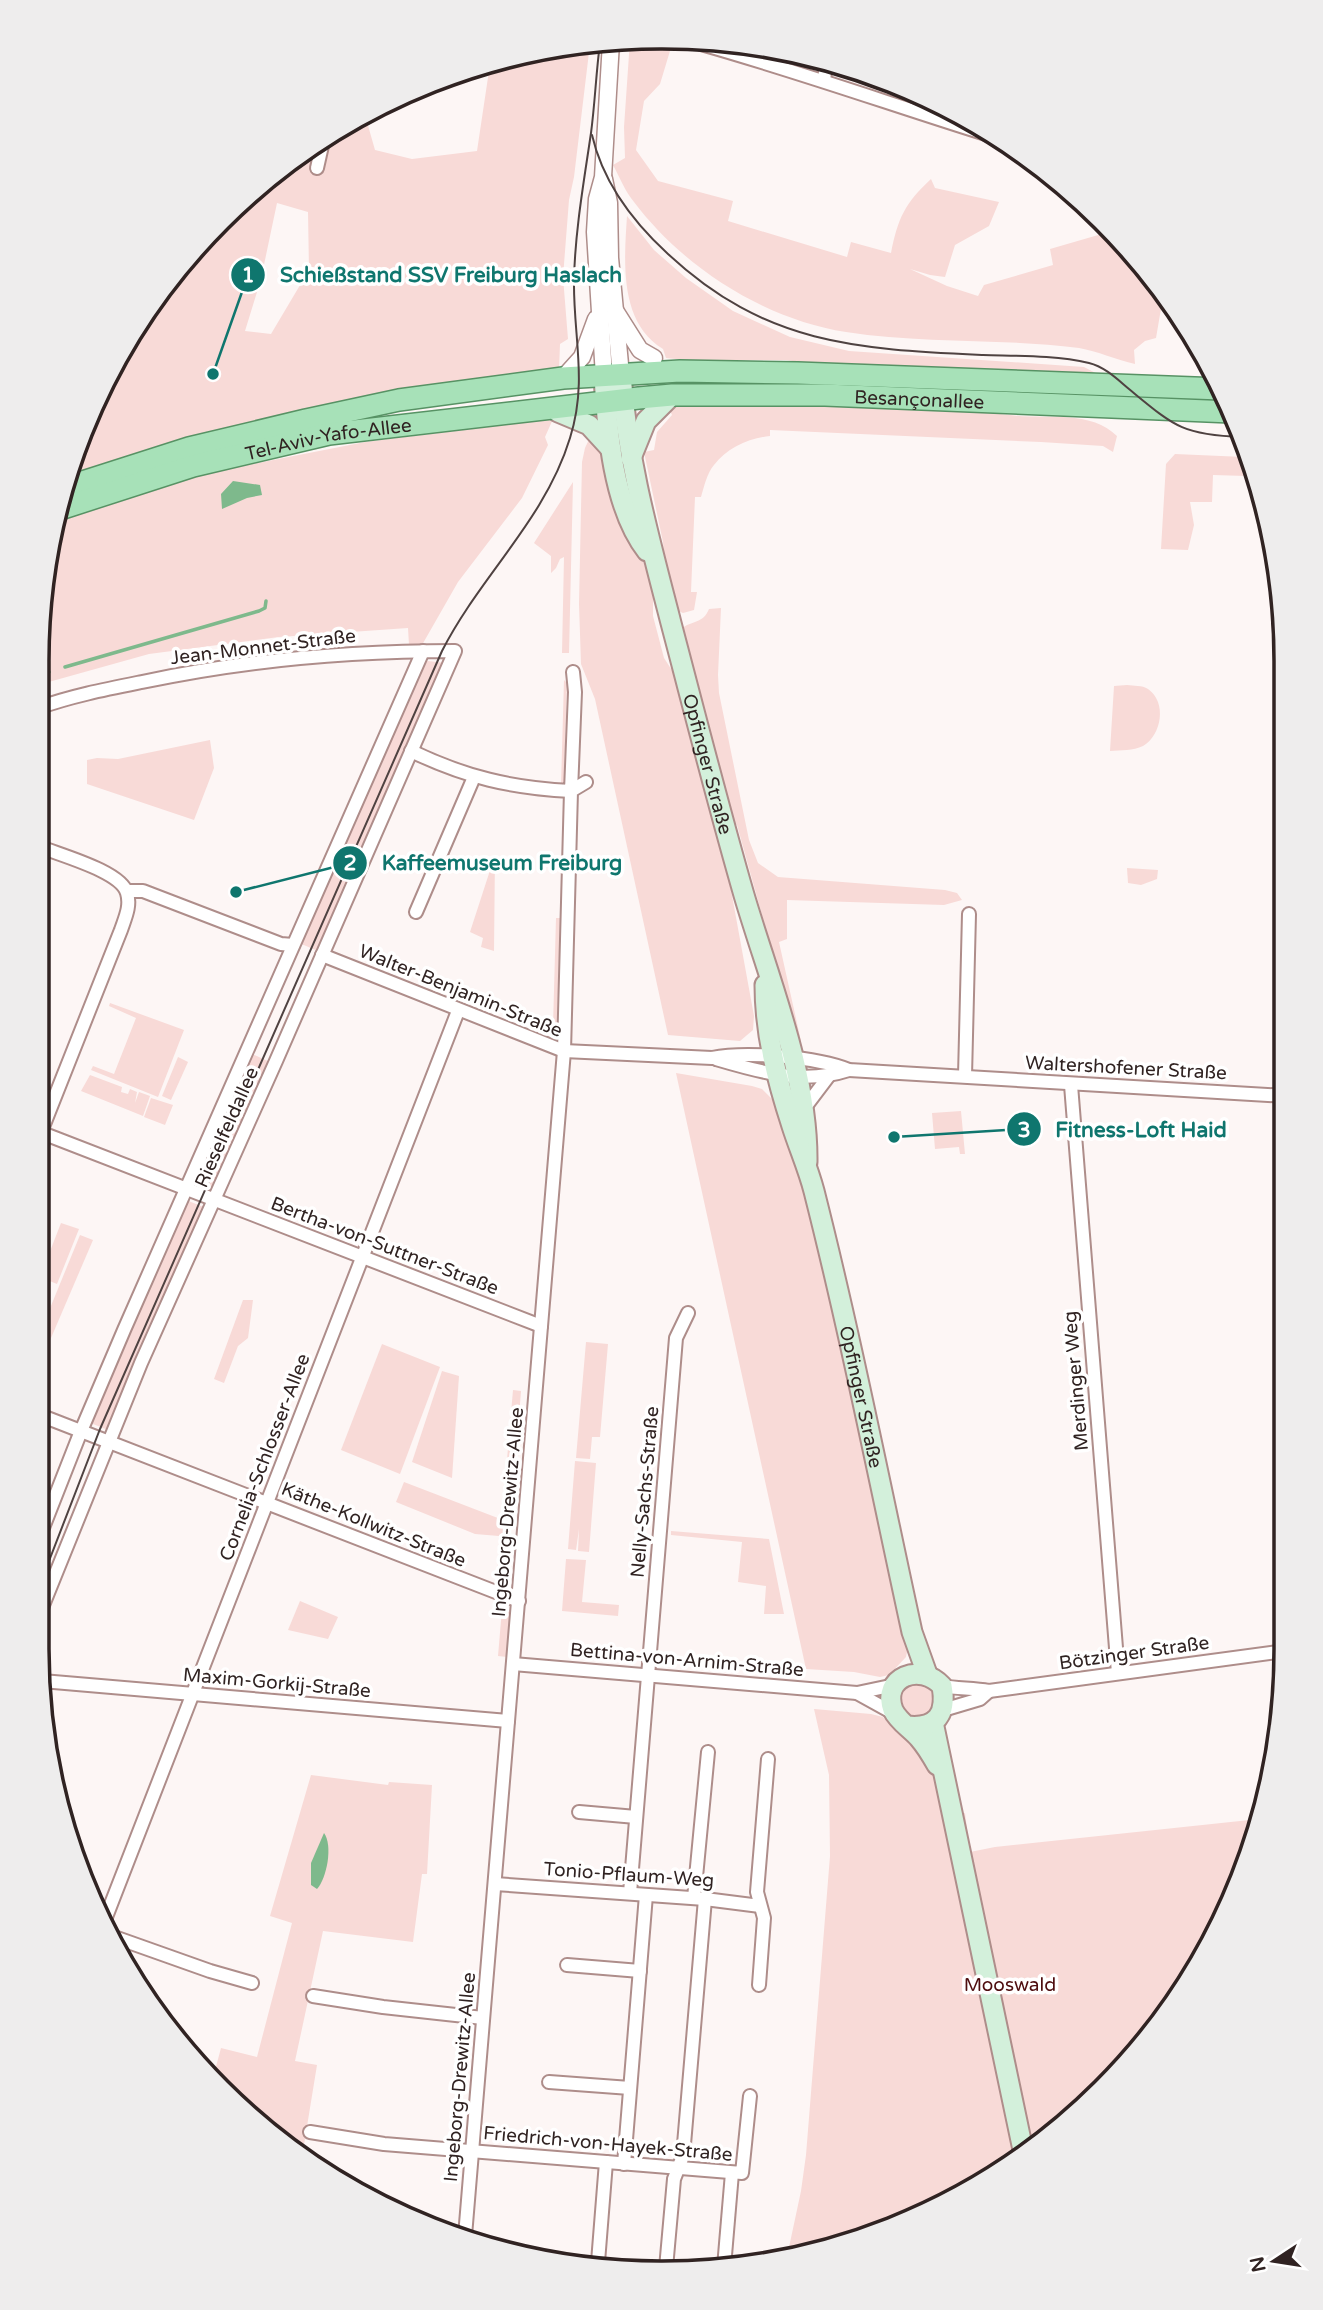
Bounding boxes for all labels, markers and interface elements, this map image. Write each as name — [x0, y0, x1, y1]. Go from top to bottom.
callout: Schießstand SSV Freiburg Haslach — [231, 254, 636, 296]
text: 1 — [241, 263, 255, 288]
text: Schießstand SSV Freiburg Haslach — [280, 263, 622, 288]
street label: Besançonallee — [854, 386, 985, 414]
street label: Tel-Aviv-Yafo-Allee — [243, 415, 413, 465]
street label: Jean-Monnet-Straße — [169, 625, 357, 669]
street label: Opfinger Straße — [678, 691, 736, 837]
callout: Kaffeemuseum Freiburg — [333, 842, 636, 884]
text: 2 — [343, 851, 357, 876]
text: Kaffeemuseum Freiburg — [382, 851, 622, 876]
street label: Walter-Benjamin-Straße — [356, 940, 566, 1042]
street label: Waltershofener Straße — [1025, 1052, 1227, 1084]
street label: Rieselfeldallee — [191, 1064, 263, 1191]
callout: Fitness-Loft Haid — [1007, 1108, 1241, 1150]
text: 3 — [1017, 1118, 1031, 1143]
text: Fitness-Loft Haid — [1055, 1118, 1227, 1143]
street label: Bertha-von-Suttner-Straße — [268, 1192, 502, 1300]
street label: Merdinger Weg — [1059, 1310, 1093, 1452]
street label: Opfinger Straße — [834, 1324, 887, 1470]
street label: Cornelia-Schlosser-Allee — [215, 1351, 315, 1564]
street label: Nelly-Sachs-Straße — [627, 1405, 663, 1579]
street label: Ingeborg-Drewitz-Allee — [488, 1406, 528, 1618]
street label: Käthe-Kollwitz-Straße — [278, 1478, 469, 1572]
street label: Bötzinger Straße — [1058, 1632, 1211, 1674]
street label: Bettina-von-Arnim-Straße — [569, 1639, 805, 1681]
street label: Maxim-Gorkij-Straße — [182, 1664, 372, 1702]
street label: Tonio-Pflaum-Weg — [543, 1858, 715, 1892]
street label: Ingeborg-Drewitz-Allee — [440, 1971, 480, 2183]
park label: Mooswald — [964, 1974, 1056, 1996]
street label: Friedrich-von-Hayek-Straße — [482, 2122, 733, 2166]
north arrow — [1239, 2226, 1309, 2296]
text: N — [1246, 2255, 1271, 2274]

